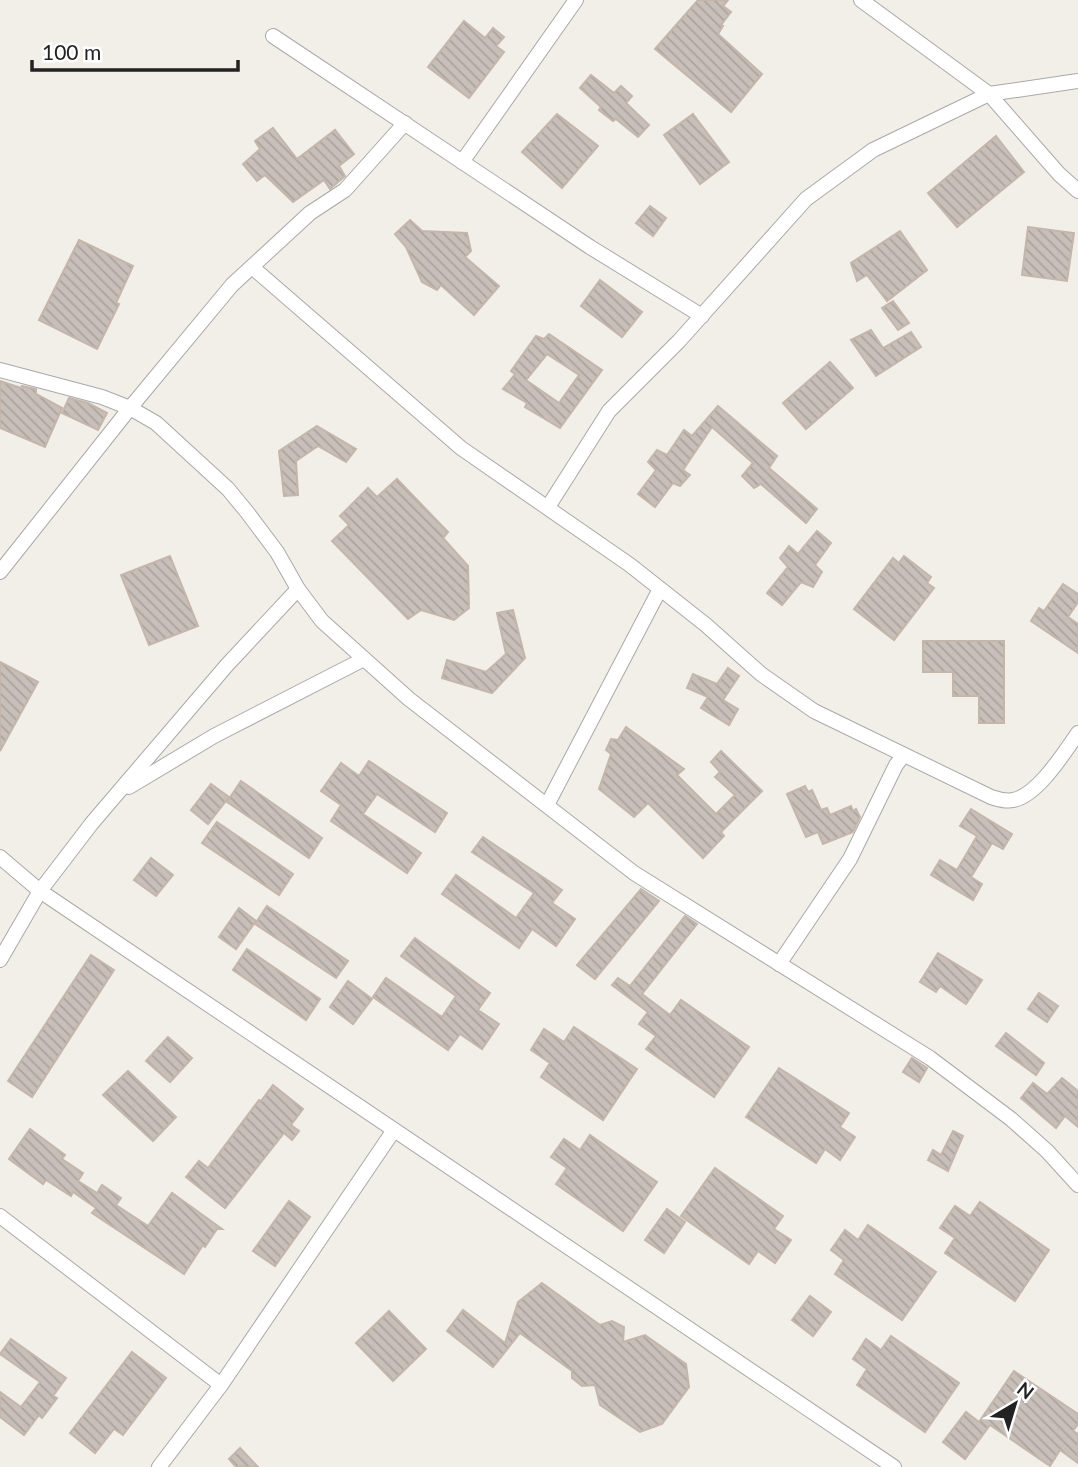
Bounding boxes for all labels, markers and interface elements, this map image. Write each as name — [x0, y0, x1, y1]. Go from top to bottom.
scale bar — [32, 28, 238, 72]
text: 100 m — [42, 39, 101, 64]
north arrow — [980, 1369, 1050, 1439]
text: N — [1013, 1377, 1039, 1404]

